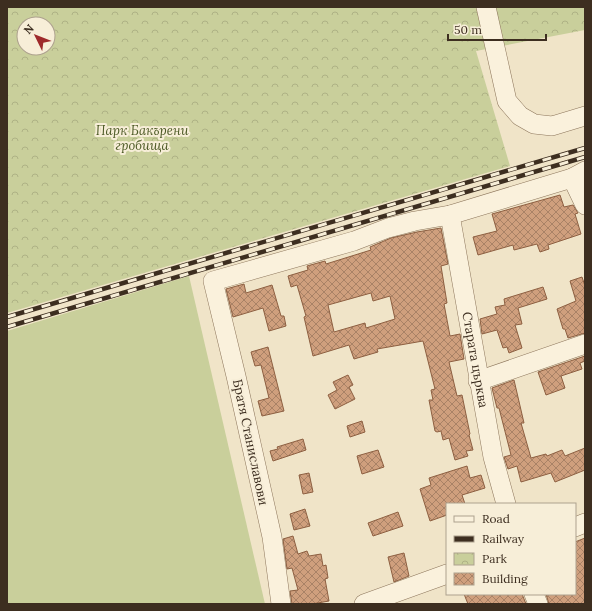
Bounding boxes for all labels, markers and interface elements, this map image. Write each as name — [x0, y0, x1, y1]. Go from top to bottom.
north arrow — [16, 16, 56, 56]
scale bar — [448, 16, 546, 42]
text: N — [21, 21, 37, 37]
text: 50 m — [454, 22, 482, 37]
park label: Парк Бакърени гробища — [96, 122, 189, 154]
street label: Старата църква — [458, 311, 492, 409]
street label: Братя Станиславови — [229, 377, 272, 507]
legend — [446, 503, 576, 595]
text: Road — [482, 511, 510, 526]
text: Railway — [482, 531, 525, 546]
text: Park — [482, 551, 508, 566]
text: Building — [482, 571, 528, 586]

